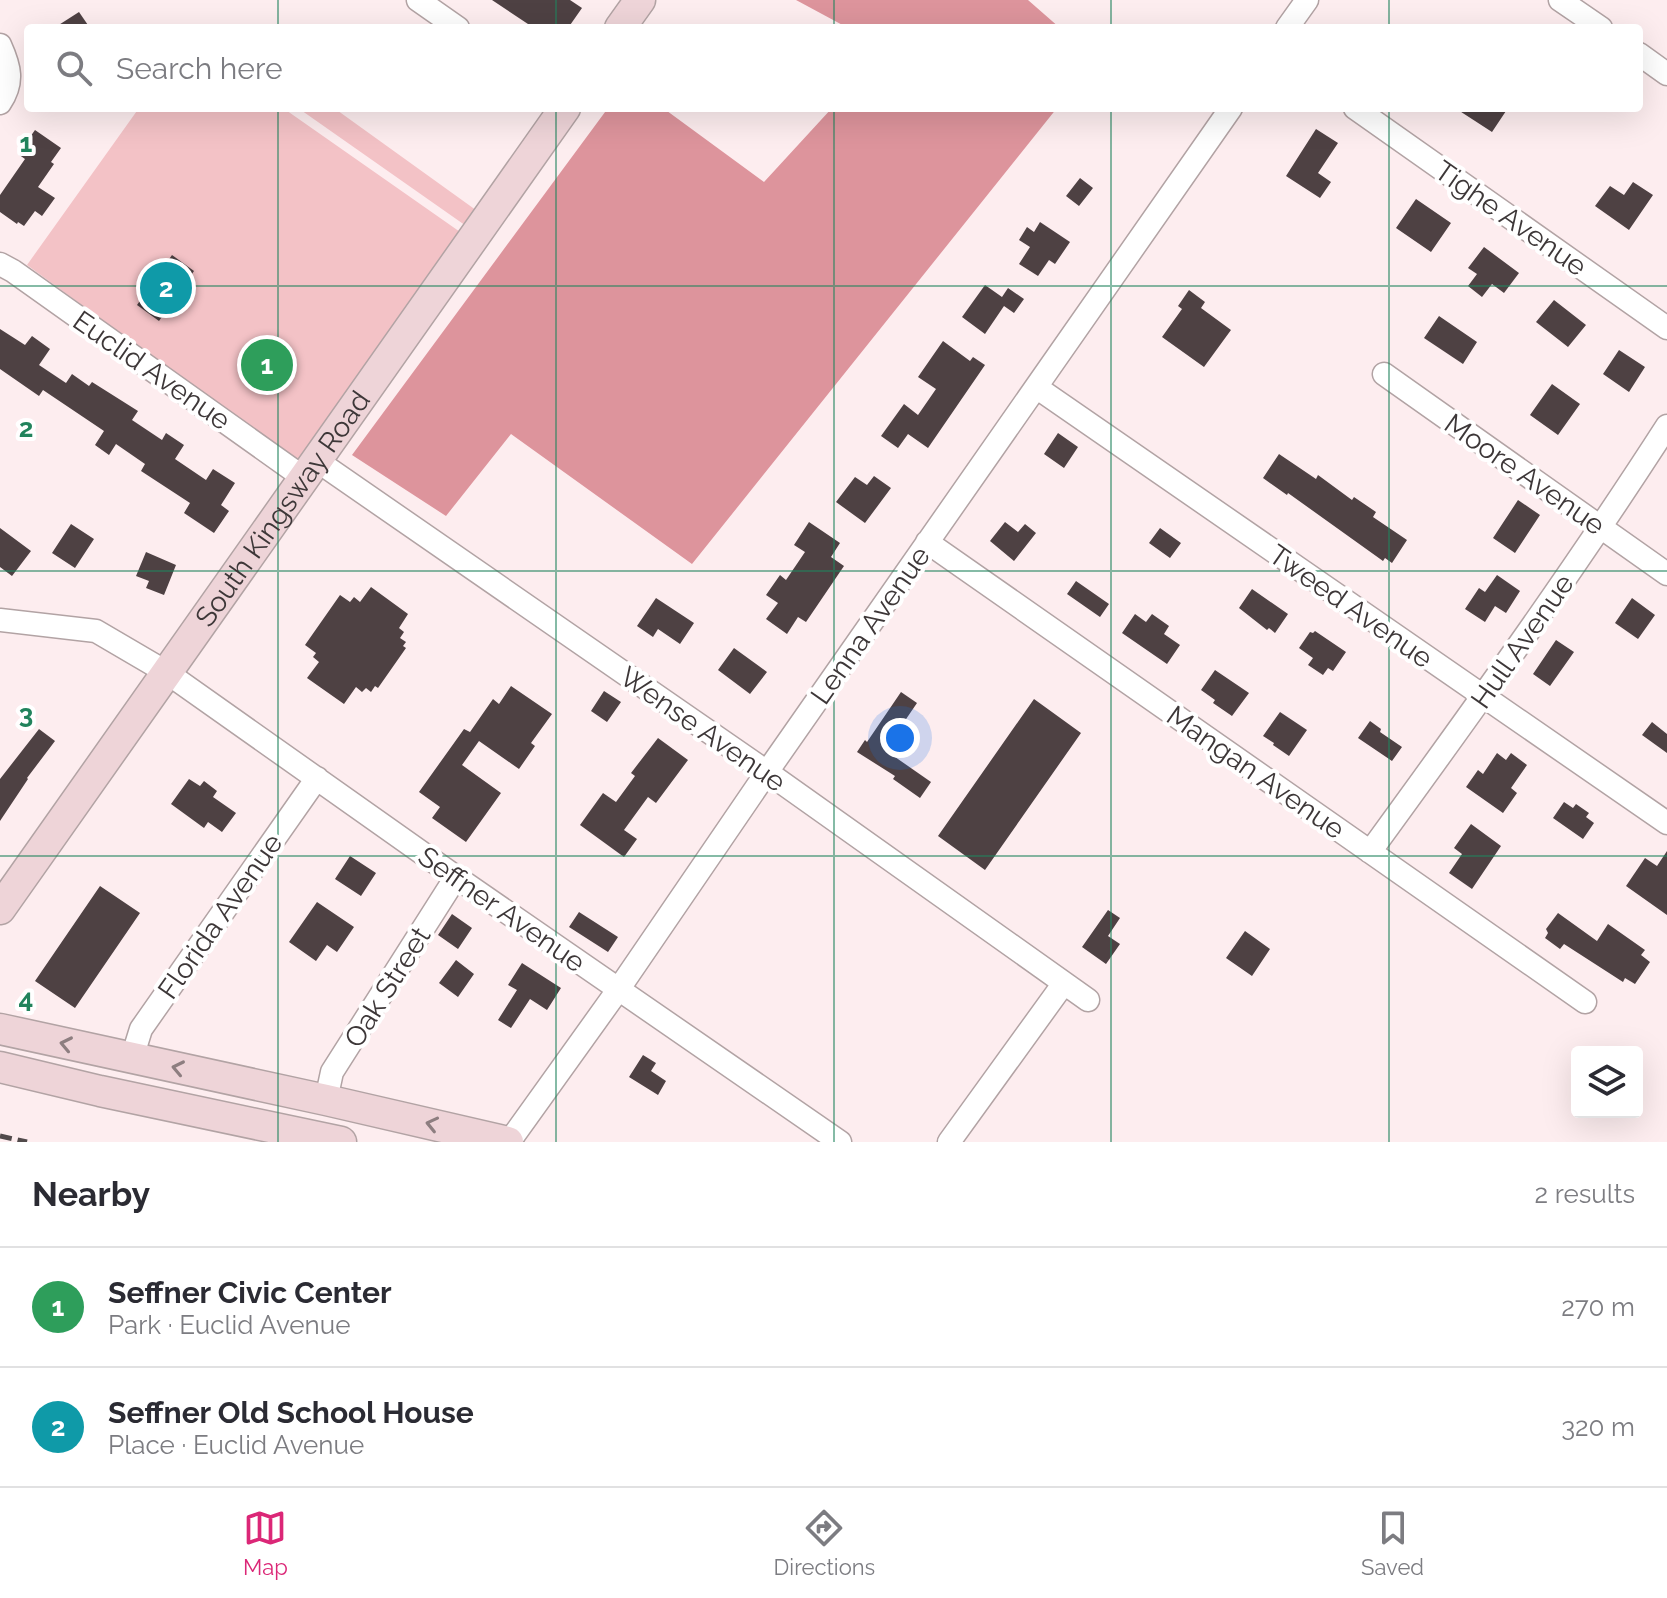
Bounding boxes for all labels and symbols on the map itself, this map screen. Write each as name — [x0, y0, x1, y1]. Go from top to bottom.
text: 1 — [20, 128, 33, 158]
street label: Tighe Avenue — [1428, 154, 1593, 283]
pin: 2 — [140, 258, 192, 318]
street label: Euclid Avenue — [67, 304, 237, 437]
pin: 1 — [241, 335, 293, 395]
street label: South Kingsway Road — [189, 385, 377, 633]
street label: Moore Avenue — [1438, 407, 1611, 542]
text: 2 — [19, 413, 33, 443]
street label: Tweed Avenue — [1263, 538, 1439, 675]
street label: Lenna Avenue — [804, 540, 937, 710]
street label: Hull Avenue — [1464, 568, 1581, 715]
street label: Wense Avenue — [614, 660, 792, 799]
text: 3 — [19, 699, 33, 729]
street label: Mangan Avenue — [1160, 699, 1351, 846]
your location — [880, 718, 920, 758]
street label: Florida Avenue — [151, 827, 290, 1005]
street label: Seffner Avenue — [412, 840, 591, 979]
street label: Oak Street — [337, 920, 438, 1054]
text: 4 — [19, 984, 33, 1014]
one-way arrow — [60, 1036, 73, 1053]
one-way arrow — [172, 1060, 185, 1077]
one-way arrow — [425, 1117, 439, 1134]

